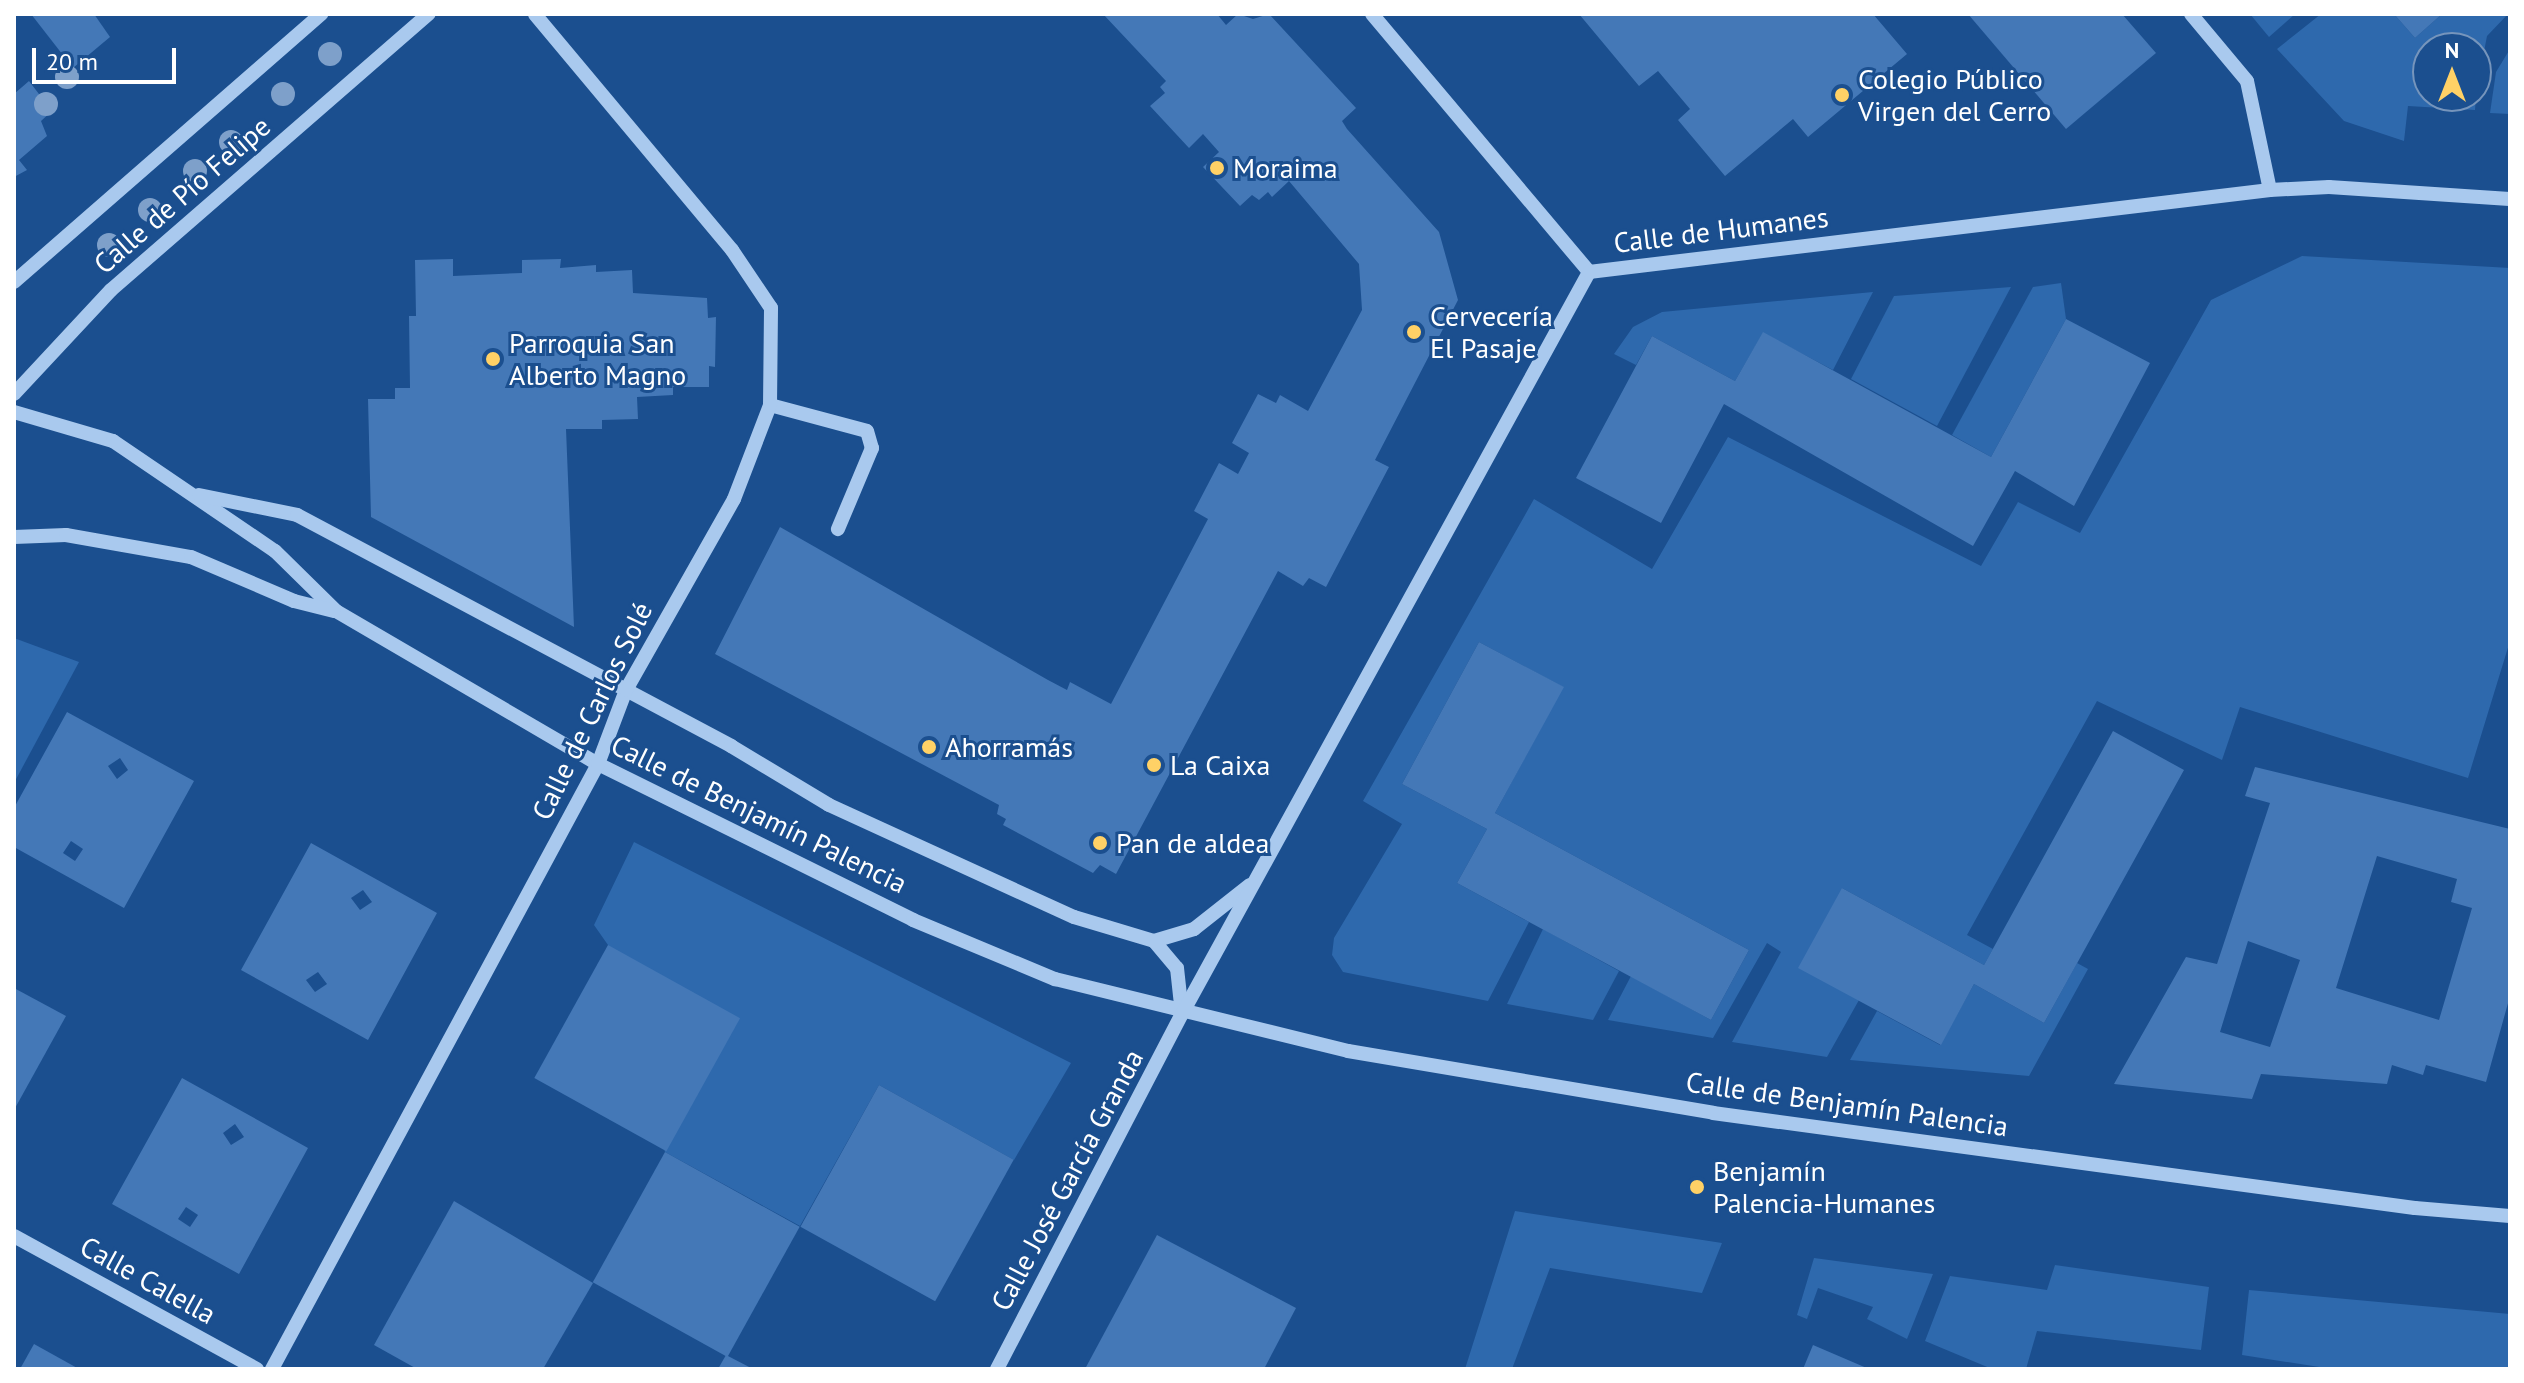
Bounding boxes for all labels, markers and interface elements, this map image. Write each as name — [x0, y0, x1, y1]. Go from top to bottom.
scale bar — [36, 32, 180, 82]
north arrow — [2412, 32, 2492, 112]
text: N — [2445, 36, 2459, 64]
text: 20 m — [46, 46, 98, 77]
place label: Colegio Público Virgen del Cerro — [1858, 62, 2051, 128]
marker: Colegio Público Virgen del Cerro — [1833, 86, 1851, 104]
street label: Calle de Pío Felipe — [87, 109, 277, 281]
place label: Moraima — [1233, 151, 1338, 185]
marker: Moraima — [1208, 159, 1226, 177]
street label: Calle de Humanes — [1612, 200, 1830, 260]
place label: Cervecería El Pasaje — [1430, 299, 1553, 365]
marker: Cervecería El Pasaje — [1405, 323, 1423, 341]
place label: Parroquia San Alberto Magno — [509, 326, 686, 392]
marker: Parroquia San Alberto Magno — [484, 350, 502, 368]
street label: Calle de Carlos Solé — [525, 597, 659, 825]
street label: Calle de Benjamín Palencia — [606, 728, 912, 900]
place label: Ahorramás — [945, 730, 1073, 764]
marker: Ahorramás — [920, 738, 938, 756]
place label: La Caixa — [1170, 748, 1270, 782]
marker: La Caixa — [1145, 756, 1163, 774]
place label: Pan de aldea — [1116, 826, 1269, 860]
marker: Pan de aldea — [1091, 834, 1109, 852]
street label: Calle José García Granda — [984, 1044, 1150, 1316]
street label: Calle de Benjamín Palencia — [1684, 1065, 2010, 1143]
place label: Benjamín Palencia-Humanes — [1713, 1154, 1935, 1220]
marker: Benjamín Palencia-Humanes — [1688, 1178, 1706, 1196]
street label: Calle Calella — [74, 1229, 222, 1331]

